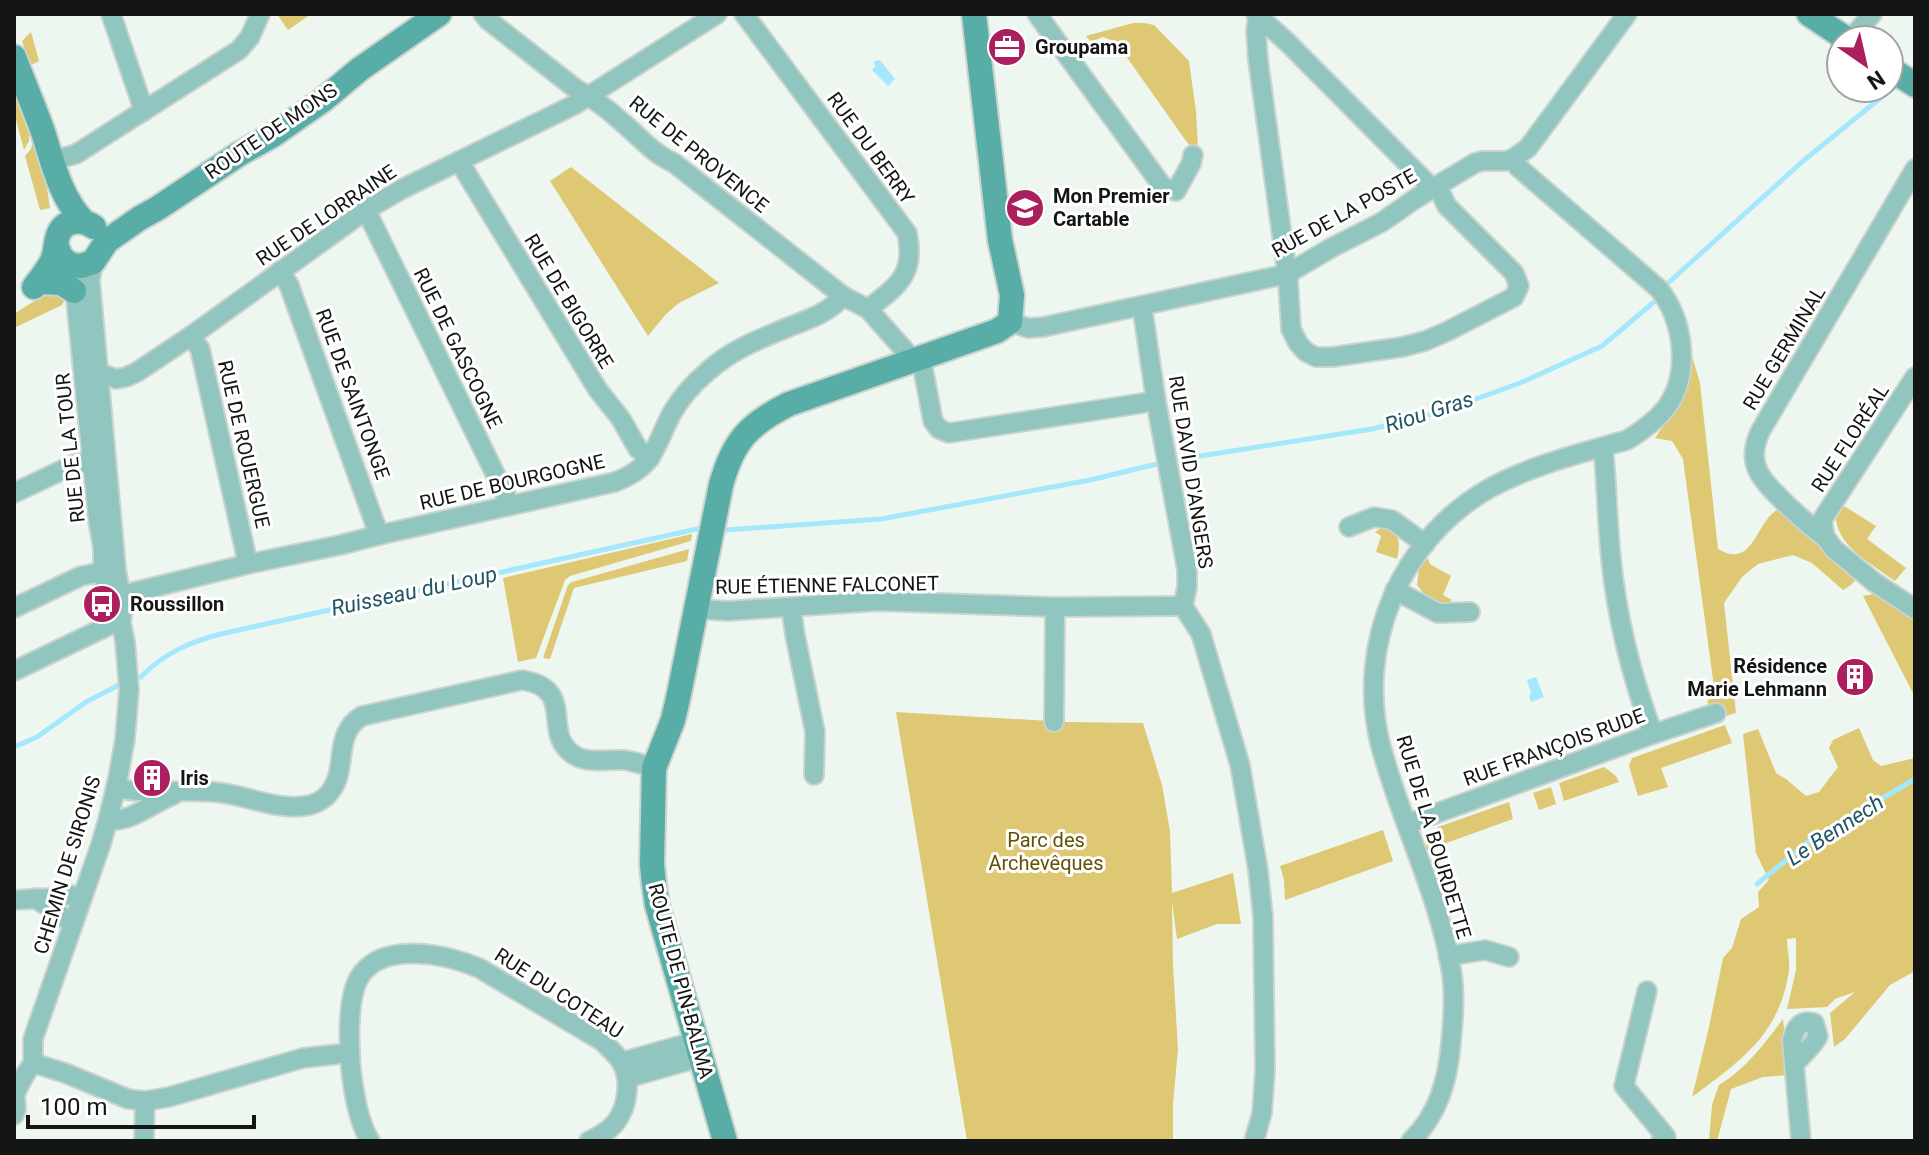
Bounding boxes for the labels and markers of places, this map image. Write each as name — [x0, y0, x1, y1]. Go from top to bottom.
office icon: Groupama — [986, 26, 1028, 68]
place label: Groupama — [1035, 35, 1128, 59]
place label: Mon Premier Cartable — [1053, 184, 1170, 231]
school or university icon: Mon Premier Cartable — [1004, 187, 1046, 229]
bus stop icon: Roussillon — [81, 583, 123, 625]
place label: Roussillon — [130, 592, 224, 616]
place label: Résidence Marie Lehmann — [1687, 654, 1827, 701]
building icon: Résidence Marie Lehmann — [1834, 656, 1876, 698]
building icon: Iris — [131, 757, 173, 799]
place label: Iris — [180, 766, 209, 790]

